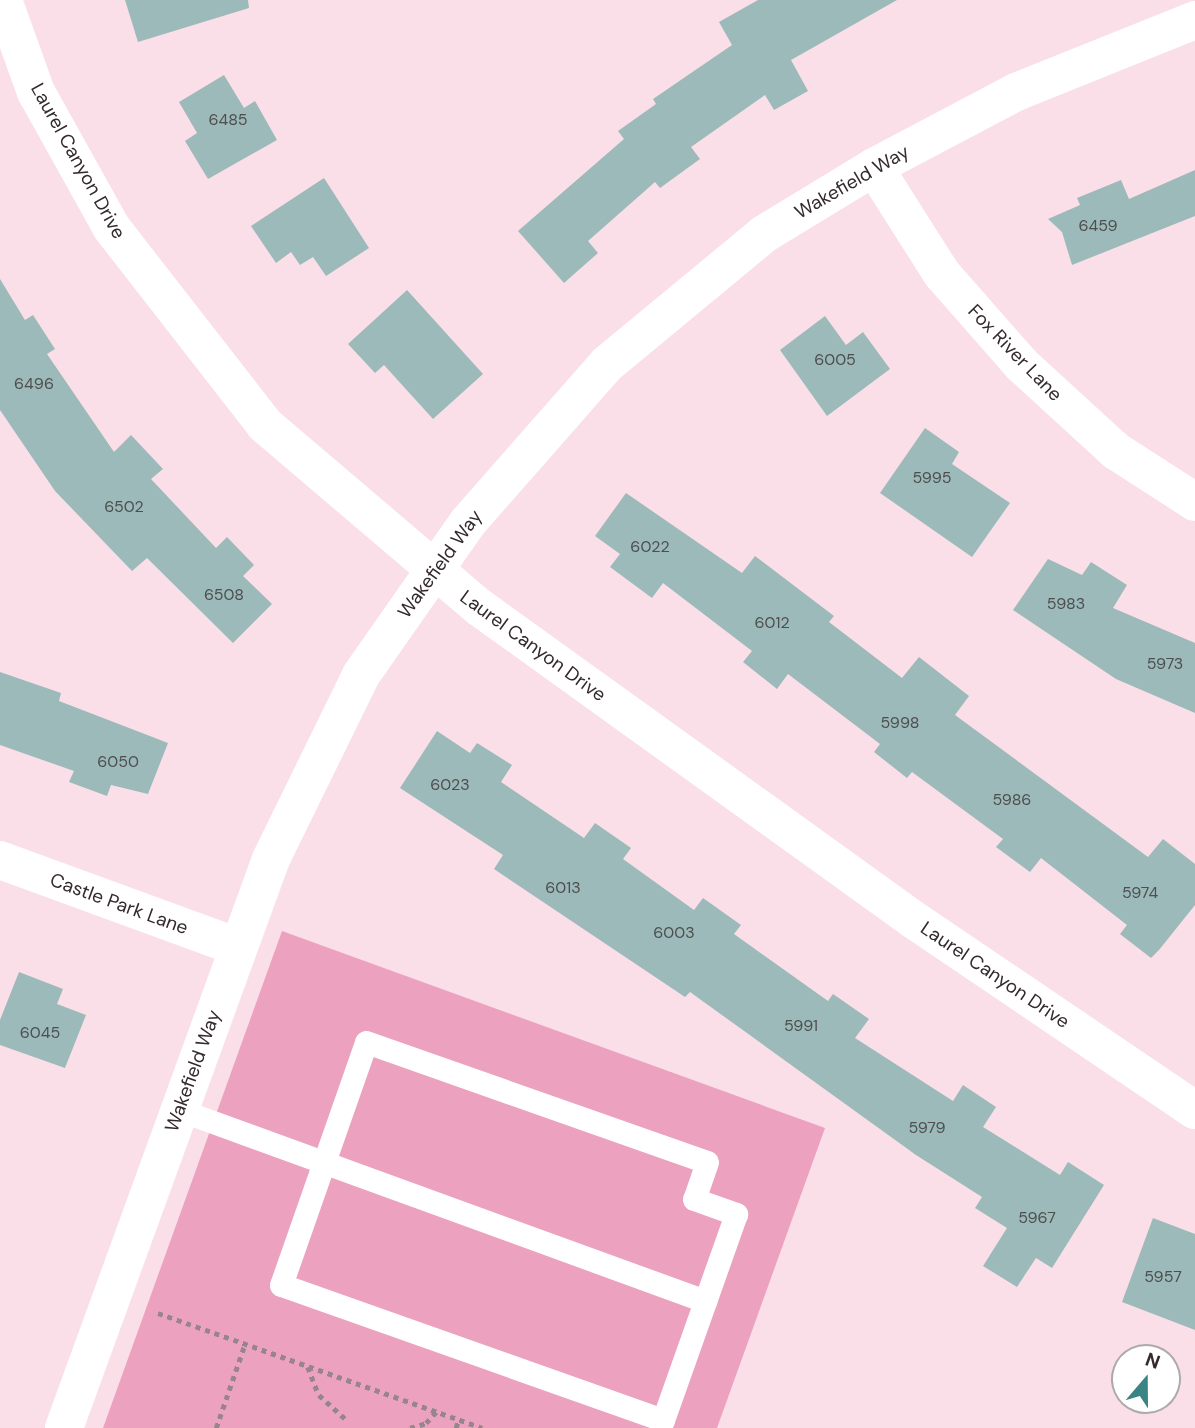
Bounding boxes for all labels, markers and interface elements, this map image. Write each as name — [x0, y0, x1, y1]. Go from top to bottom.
street label: Laurel Canyon Drive — [26, 79, 130, 243]
house number: 6485 — [208, 110, 248, 130]
street label: Wakefield Way — [791, 140, 913, 224]
house number: 6459 — [1078, 216, 1118, 236]
street label: Fox River Lane — [963, 300, 1067, 406]
house number: 6005 — [814, 350, 856, 370]
house number: 6496 — [14, 374, 54, 394]
house number: 5995 — [912, 468, 952, 488]
house number: 6502 — [104, 497, 144, 517]
street label: Wakefield Way — [393, 505, 487, 623]
house number: 6022 — [630, 537, 670, 557]
house number: 6508 — [204, 585, 244, 605]
street label: Laurel Canyon Drive — [456, 586, 610, 706]
house number: 5983 — [1047, 594, 1085, 614]
house number: 6012 — [754, 613, 790, 633]
house number: 5973 — [1147, 654, 1183, 674]
house number: 5998 — [881, 713, 919, 733]
house number: 6050 — [97, 752, 139, 772]
house number: 6023 — [430, 775, 470, 795]
house number: 5986 — [993, 790, 1031, 810]
street label: Castle Park Lane — [47, 868, 191, 940]
house number: 6013 — [545, 878, 581, 898]
house number: 5974 — [1122, 883, 1158, 903]
street label: Laurel Canyon Drive — [916, 917, 1074, 1033]
house number: 6003 — [653, 923, 695, 943]
street label: Wakefield Way — [160, 1007, 226, 1135]
house number: 5991 — [784, 1016, 818, 1036]
house number: 6045 — [20, 1023, 60, 1043]
house number: 5979 — [908, 1118, 946, 1138]
house number: 5967 — [1018, 1208, 1056, 1228]
house number: 5957 — [1144, 1267, 1182, 1287]
north arrow — [1111, 1344, 1181, 1414]
text: N — [1142, 1347, 1163, 1375]

